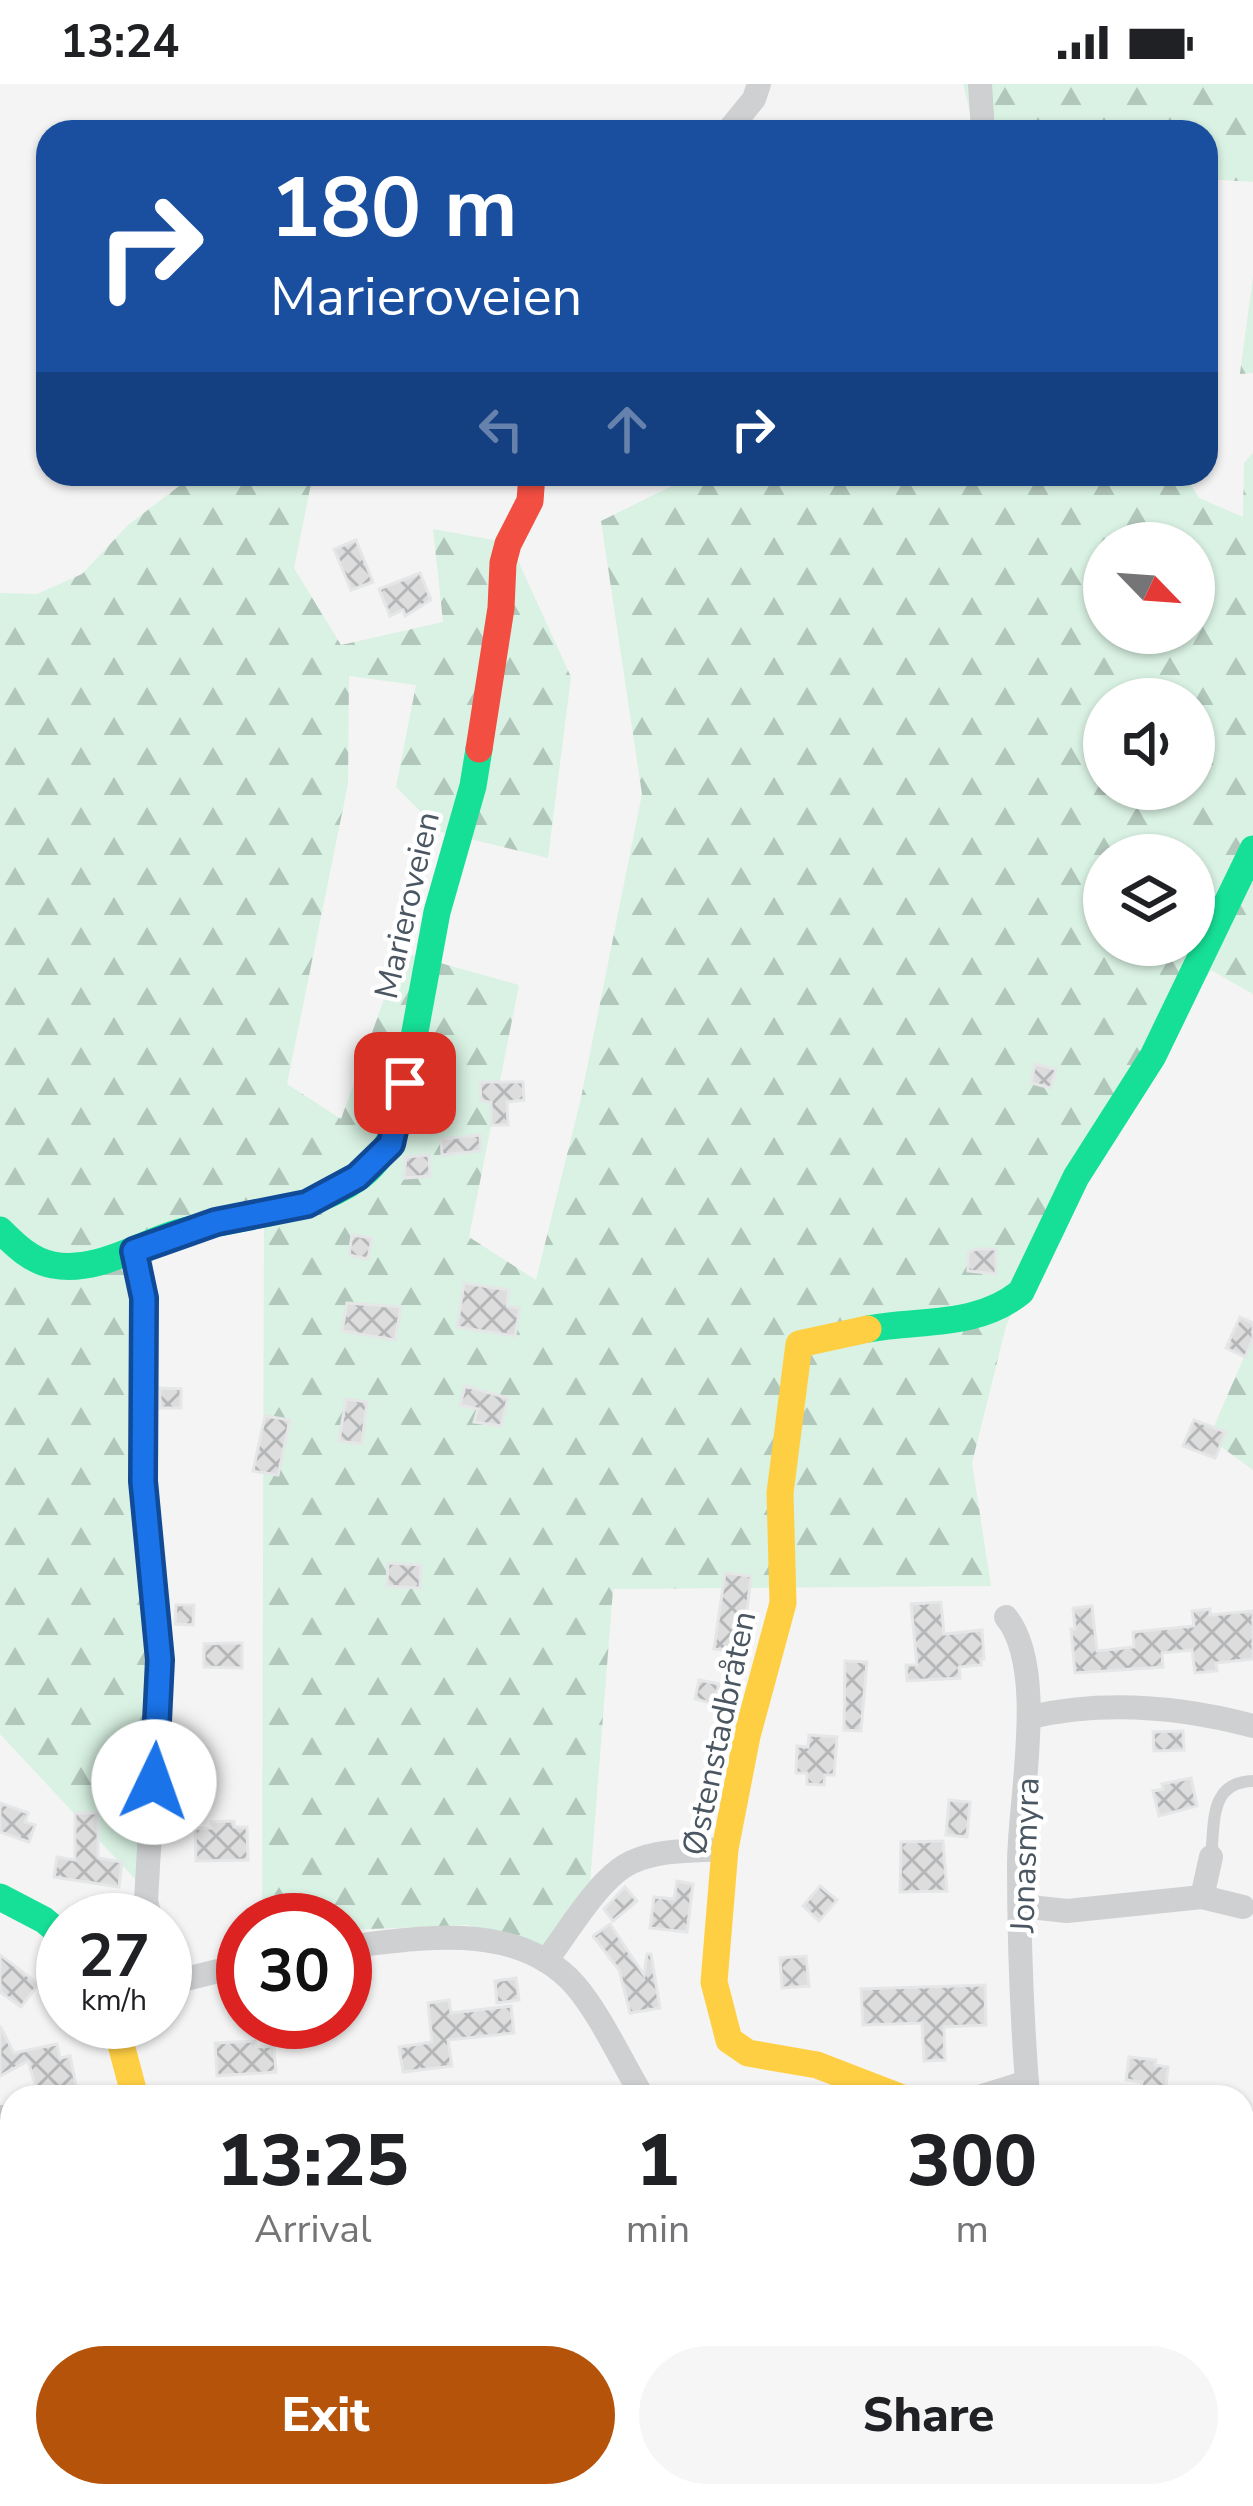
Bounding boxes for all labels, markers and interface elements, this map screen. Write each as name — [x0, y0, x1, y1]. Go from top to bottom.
text: 13:24 — [60, 12, 179, 73]
text: 180 m — [270, 151, 518, 266]
icon: right — [72, 168, 228, 324]
text: Marieroveien — [270, 260, 582, 334]
icon: left — [468, 396, 534, 462]
icon: ahead — [594, 396, 660, 462]
icon: right — [720, 396, 786, 462]
north arrow — [1083, 522, 1215, 654]
map controls — [1083, 522, 1215, 966]
button: sound — [1083, 678, 1215, 810]
street label: Marieroveien — [364, 807, 451, 1003]
button: layers — [1083, 834, 1215, 966]
pin — [354, 1032, 456, 1134]
icon: arrive — [372, 1050, 438, 1116]
street label: Østenstadbråten — [672, 1607, 767, 1860]
position arrow — [91, 1719, 217, 1845]
street label: Jonasmyra — [1000, 1777, 1051, 1934]
speed limit sign: 30 — [216, 1893, 372, 2049]
text: 27 — [78, 1915, 150, 1997]
text: km/h — [81, 1980, 147, 2021]
text: 13:25 — [217, 2112, 409, 2210]
text: 1 — [636, 2112, 680, 2210]
text: 300 — [907, 2112, 1037, 2210]
text: Arrival — [254, 2203, 371, 2256]
text: min — [626, 2203, 690, 2256]
text: m — [955, 2203, 989, 2256]
button: Exit — [36, 2346, 615, 2484]
button: Share — [639, 2346, 1218, 2484]

